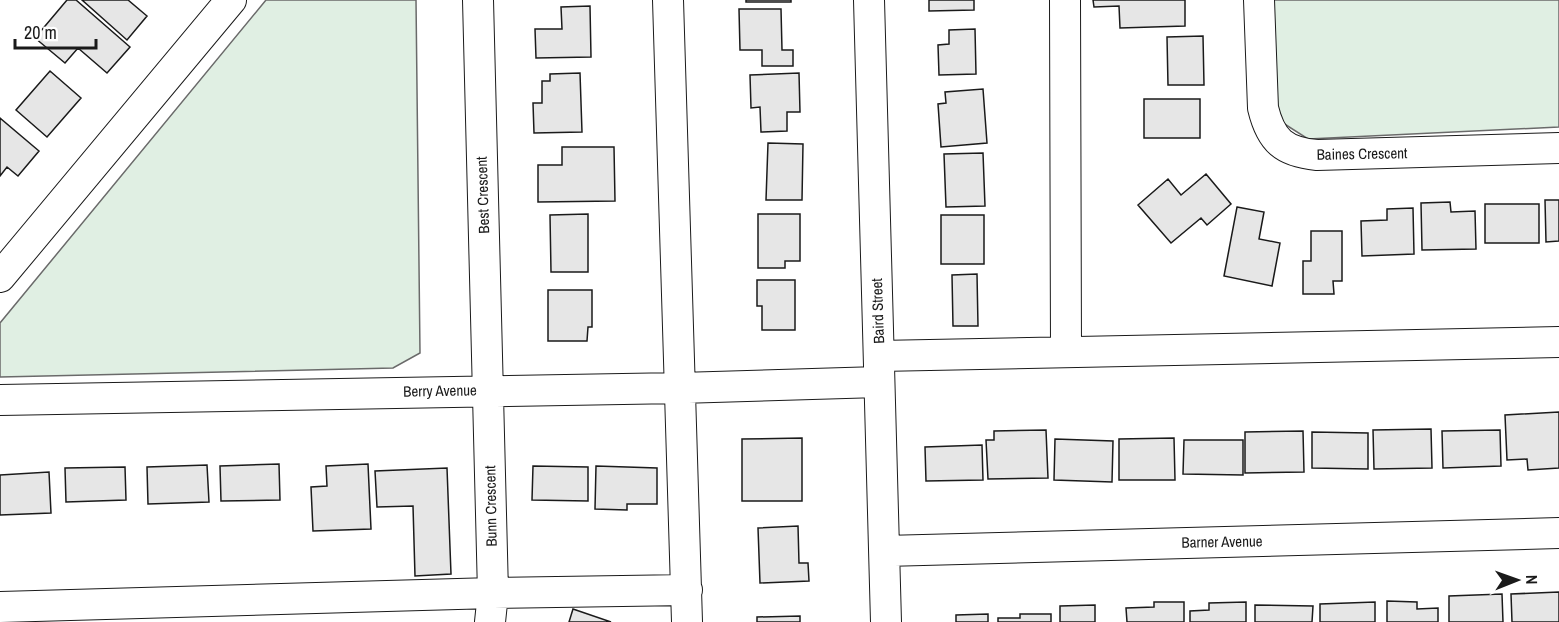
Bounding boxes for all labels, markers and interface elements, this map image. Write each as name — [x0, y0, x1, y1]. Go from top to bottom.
scale bar — [15, 12, 96, 50]
text: 20 m — [24, 20, 57, 45]
street label: Baines Crescent — [1316, 142, 1408, 165]
street label: Best Crescent — [471, 155, 494, 234]
street label: Baird Street — [866, 277, 889, 344]
street label: Berry Avenue — [403, 379, 477, 402]
street label: Bunn Crescent — [479, 465, 502, 547]
street label: Barner Avenue — [1181, 530, 1263, 553]
north arrow — [1487, 550, 1547, 610]
text: N — [1521, 575, 1543, 585]

